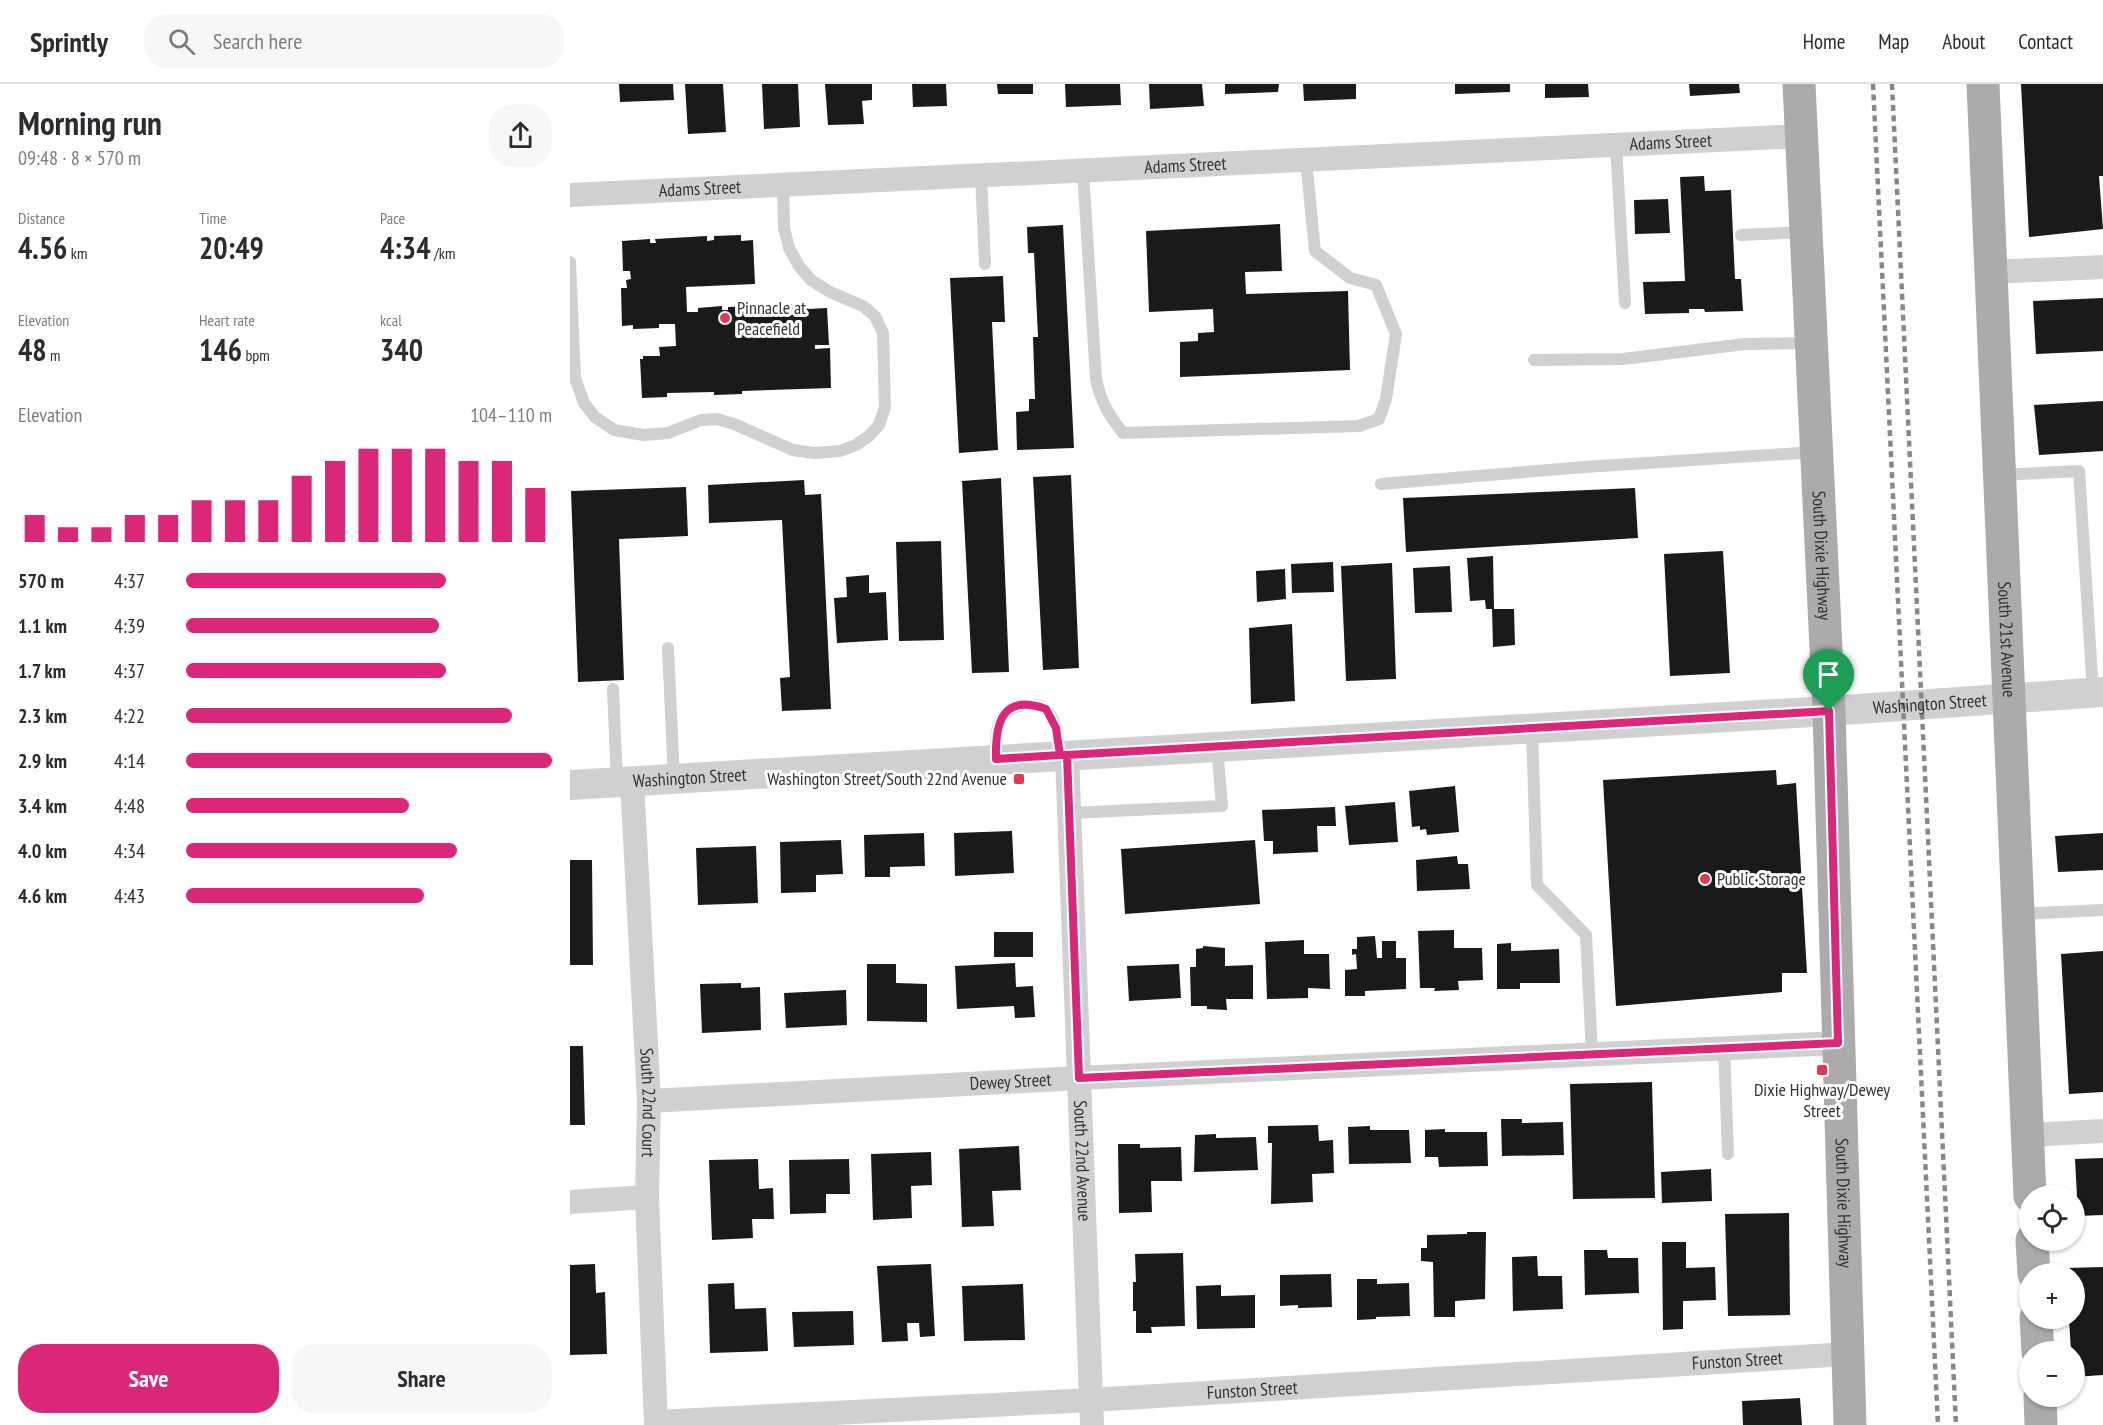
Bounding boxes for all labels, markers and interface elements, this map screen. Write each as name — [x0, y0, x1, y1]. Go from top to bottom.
search box — [144, 14, 564, 68]
text: Sprintly — [30, 23, 108, 60]
icon: search — [165, 25, 198, 58]
text: Search here — [213, 27, 302, 55]
text: Home — [1803, 28, 1845, 55]
text: Map — [1878, 28, 1909, 55]
text: About — [1942, 28, 1985, 55]
text: Contact — [2018, 28, 2073, 55]
text: Morning run — [18, 101, 162, 144]
button: share — [489, 104, 552, 167]
street label: Adams Street — [1629, 128, 1712, 155]
text: 09:48 · 8 × 570 m — [18, 145, 141, 171]
street label: Adams Street — [1144, 152, 1227, 178]
street label: Adams Street — [658, 175, 742, 202]
text: Distance — [18, 208, 65, 228]
text: Time — [199, 208, 227, 228]
text: Pace — [380, 208, 405, 228]
text: 4.56 — [18, 228, 67, 267]
text: 20:49 — [199, 228, 264, 267]
text: 4:34 — [380, 228, 431, 267]
text: km — [67, 243, 87, 263]
text: /km — [431, 243, 455, 263]
place label: Pinnacle at Peacefield — [737, 296, 806, 340]
text: Elevation — [18, 310, 69, 330]
text: Heart rate — [199, 310, 255, 330]
text: kcal — [380, 310, 402, 330]
marker: Pinnacle at Peacefield — [718, 311, 732, 325]
text: 48 — [18, 330, 47, 369]
text: 146 — [199, 330, 242, 369]
text: 340 — [380, 330, 423, 369]
text: m — [47, 345, 61, 365]
text: bpm — [242, 345, 270, 365]
text: Elevation — [18, 402, 82, 428]
text: 104–110 m — [470, 402, 552, 428]
street label: South Dixie Highway — [1807, 490, 1837, 621]
text: 570 m — [18, 568, 64, 594]
text: 4:37 — [114, 568, 145, 594]
street label: South 21st Avenue — [1993, 581, 2021, 698]
text: 1.1 km — [18, 613, 67, 639]
text: 4:39 — [114, 613, 145, 639]
pin — [1803, 649, 1854, 711]
text: 1.7 km — [18, 658, 66, 684]
text: 4:37 — [114, 658, 145, 684]
icon: arrive — [1812, 658, 1845, 691]
street label: Washington Street — [1872, 688, 1987, 719]
text: 2.3 km — [18, 703, 67, 729]
text: 4:22 — [114, 703, 145, 729]
text: 2.9 km — [18, 748, 67, 774]
text: 4:14 — [114, 748, 145, 774]
street label: Washington Street — [632, 763, 747, 792]
place label: Washington Street/South 22nd Avenue — [767, 767, 1007, 790]
marker: Washington Street/South 22nd Avenue — [1012, 772, 1026, 786]
text: 3.4 km — [18, 793, 67, 819]
text: 4:48 — [114, 793, 145, 819]
text: 4.0 km — [18, 838, 67, 864]
text: 4:34 — [114, 838, 145, 864]
place label: Public Storage — [1717, 867, 1806, 890]
marker: Public Storage — [1698, 872, 1712, 886]
text: 4.6 km — [18, 883, 67, 909]
text: 4:43 — [114, 883, 145, 909]
street label: South 22nd Court — [635, 1047, 661, 1158]
marker: Dixie Highway/Dewey Street — [1815, 1063, 1829, 1077]
street label: Dewey Street — [969, 1067, 1052, 1095]
place label: Dixie Highway/Dewey Street — [1754, 1078, 1890, 1122]
street label: South 22nd Avenue — [1069, 1100, 1096, 1221]
street label: South Dixie Highway — [1831, 1138, 1857, 1269]
map controls — [2019, 1185, 2085, 1407]
button: locate — [2019, 1185, 2085, 1251]
button: + — [2019, 1263, 2085, 1329]
button: − — [2019, 1341, 2085, 1407]
button: Save — [18, 1344, 279, 1413]
button: Share — [291, 1344, 552, 1413]
street label: Funston Street — [1691, 1346, 1783, 1374]
street label: Funston Street — [1206, 1375, 1298, 1404]

